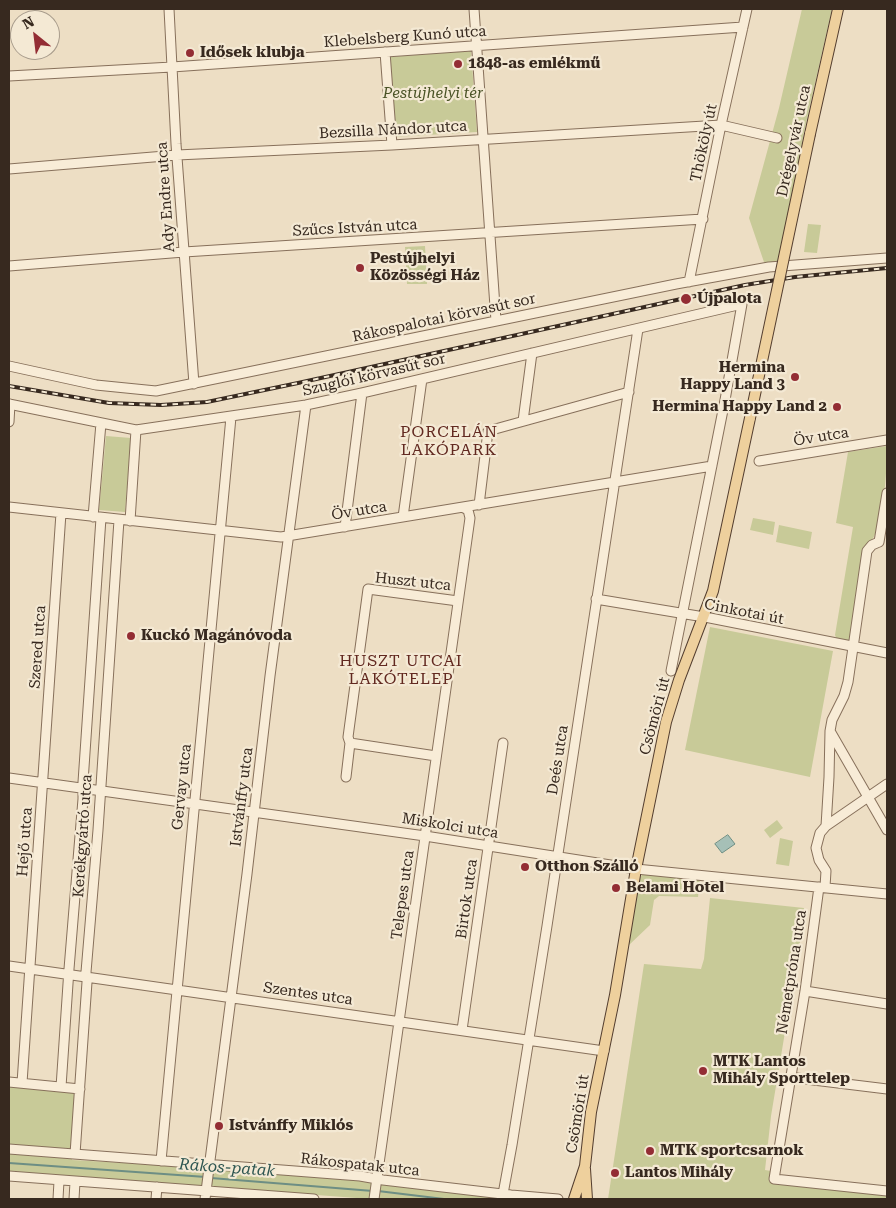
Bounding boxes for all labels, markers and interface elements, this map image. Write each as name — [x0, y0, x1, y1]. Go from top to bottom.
north arrow — [10, 10, 60, 60]
text: N — [20, 13, 37, 32]
street label: Klebelsberg Kunó utca — [323, 22, 487, 52]
place label: Idősek klubja — [200, 44, 305, 62]
marker: Idősek klubja — [184, 47, 196, 59]
place label: 1848-as emlékmű — [468, 55, 600, 73]
marker: 1848-as emlékmű — [452, 58, 464, 70]
street label: Drégelyvár utca — [773, 84, 815, 198]
park label: Pestújhelyi tér — [383, 85, 483, 103]
street label: Thököly út — [687, 102, 721, 184]
street label: Bezsilla Nándor utca — [319, 117, 467, 143]
street label: Ady Endre utca — [153, 141, 179, 253]
street label: Szűcs István utca — [292, 216, 418, 240]
place label: Pestújhelyi Közösségi Ház — [370, 250, 480, 285]
marker: Pestújhelyi Közösségi Ház — [354, 262, 366, 274]
street label: Rákospalotai körvasút sor — [351, 290, 537, 346]
place label: Újpalota — [697, 290, 762, 308]
marker: Újpalota — [679, 292, 693, 306]
street label: Szuglói körvasút sor — [301, 350, 447, 400]
place label: Hermina Happy Land 3 — [680, 359, 785, 394]
marker: Hermina Happy Land 3 — [789, 371, 801, 383]
place label: Hermina Happy Land 2 — [652, 398, 827, 416]
marker: Hermina Happy Land 2 — [831, 401, 843, 413]
district label: PORCELÁN LAKÓPARK — [399, 422, 499, 460]
street label: Öv utca — [792, 424, 850, 450]
street label: Öv utca — [330, 498, 388, 524]
street label: Huszt utca — [374, 569, 452, 595]
street label: Cinkotai út — [703, 595, 785, 629]
street label: Szered utca — [26, 605, 50, 689]
place label: Kuckó Magánóvoda — [141, 627, 292, 645]
marker: Kuckó Magánóvoda — [125, 630, 137, 642]
district label: HUSZT UTCAI LAKÓTELEP — [338, 651, 464, 689]
street label: Csömöri út — [636, 675, 674, 757]
street label: Deés utca — [544, 724, 572, 796]
street label: Gervay utca — [169, 743, 195, 831]
street label: Istvánffy utca — [227, 746, 257, 848]
street label: Kerékgyártó utca — [70, 774, 96, 898]
street label: Hejő utca — [14, 807, 36, 877]
street label: Miskolci utca — [400, 809, 500, 843]
street label: Telepes utca — [388, 849, 418, 941]
street label: Birtok utca — [452, 858, 482, 940]
place label: Otthon Szálló — [535, 858, 639, 876]
marker: Otthon Szálló — [519, 861, 531, 873]
place label: Belami Hotel — [626, 879, 724, 897]
marker: Belami Hotel — [610, 882, 622, 894]
street label: Németpróna utca — [773, 909, 811, 1035]
street label: Szentes utca — [262, 979, 354, 1009]
place label: MTK Lantos Mihály Sporttelep — [713, 1053, 850, 1088]
marker: MTK Lantos Mihály Sporttelep — [697, 1065, 709, 1077]
street label: Csömöri út — [563, 1073, 593, 1155]
place label: Istvánffy Miklós — [229, 1117, 353, 1135]
marker: Istvánffy Miklós — [213, 1120, 225, 1132]
place label: MTK sportcsarnok — [660, 1142, 804, 1160]
marker: MTK sportcsarnok — [644, 1145, 656, 1157]
street label: Rákospatak utca — [300, 1150, 420, 1180]
water label: Rákos-patak — [178, 1155, 276, 1181]
place label: Lantos Mihály — [625, 1164, 733, 1182]
marker: Lantos Mihály — [609, 1167, 621, 1179]

